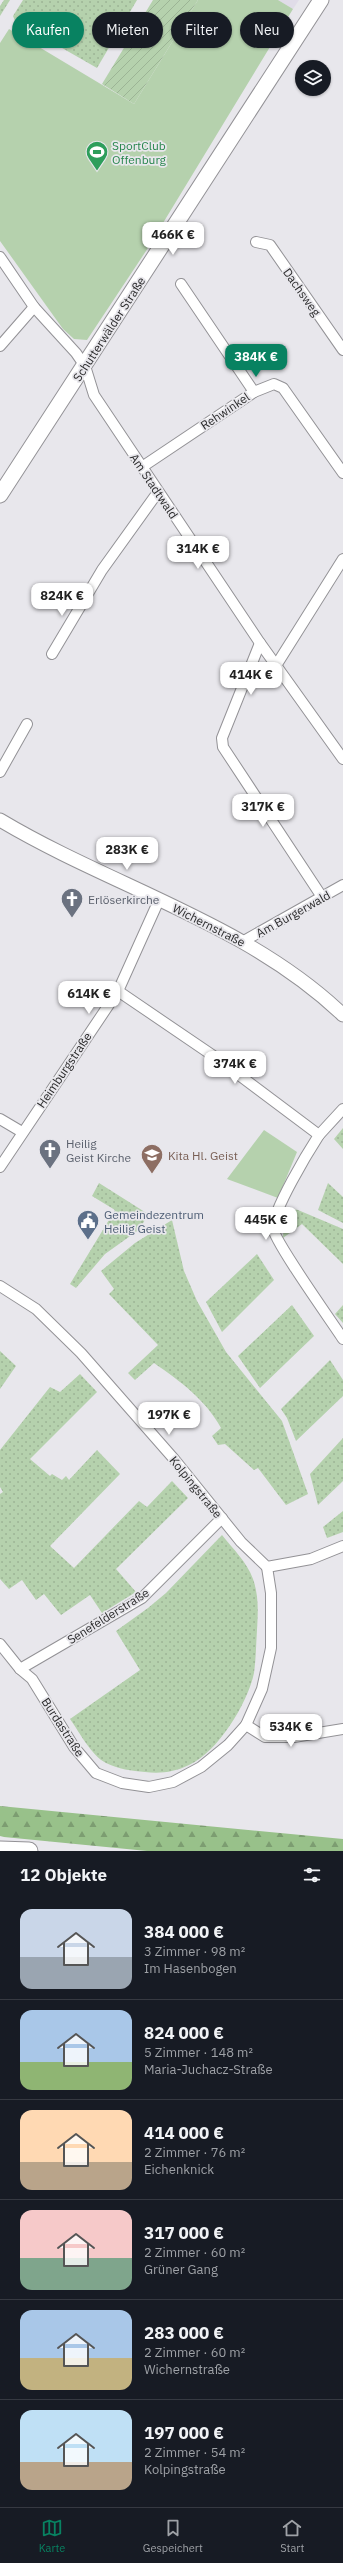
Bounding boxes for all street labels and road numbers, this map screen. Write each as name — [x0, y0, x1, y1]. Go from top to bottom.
street label: Dachsweg — [280, 265, 324, 319]
street label: Schutterwälder Straße — [70, 274, 149, 384]
street label: Rehwinkel — [198, 389, 252, 433]
street label: Am Stadtwald — [127, 451, 181, 521]
street label: Am Burgerwald — [253, 887, 333, 941]
street label: Wichernstraße — [170, 900, 248, 950]
street label: Heimburgstraße — [33, 1029, 95, 1111]
street label: Kolpingstraße — [166, 1453, 226, 1521]
street label: Senefelderstraße — [64, 1585, 152, 1647]
street label: Burdastraße — [38, 1695, 88, 1760]

